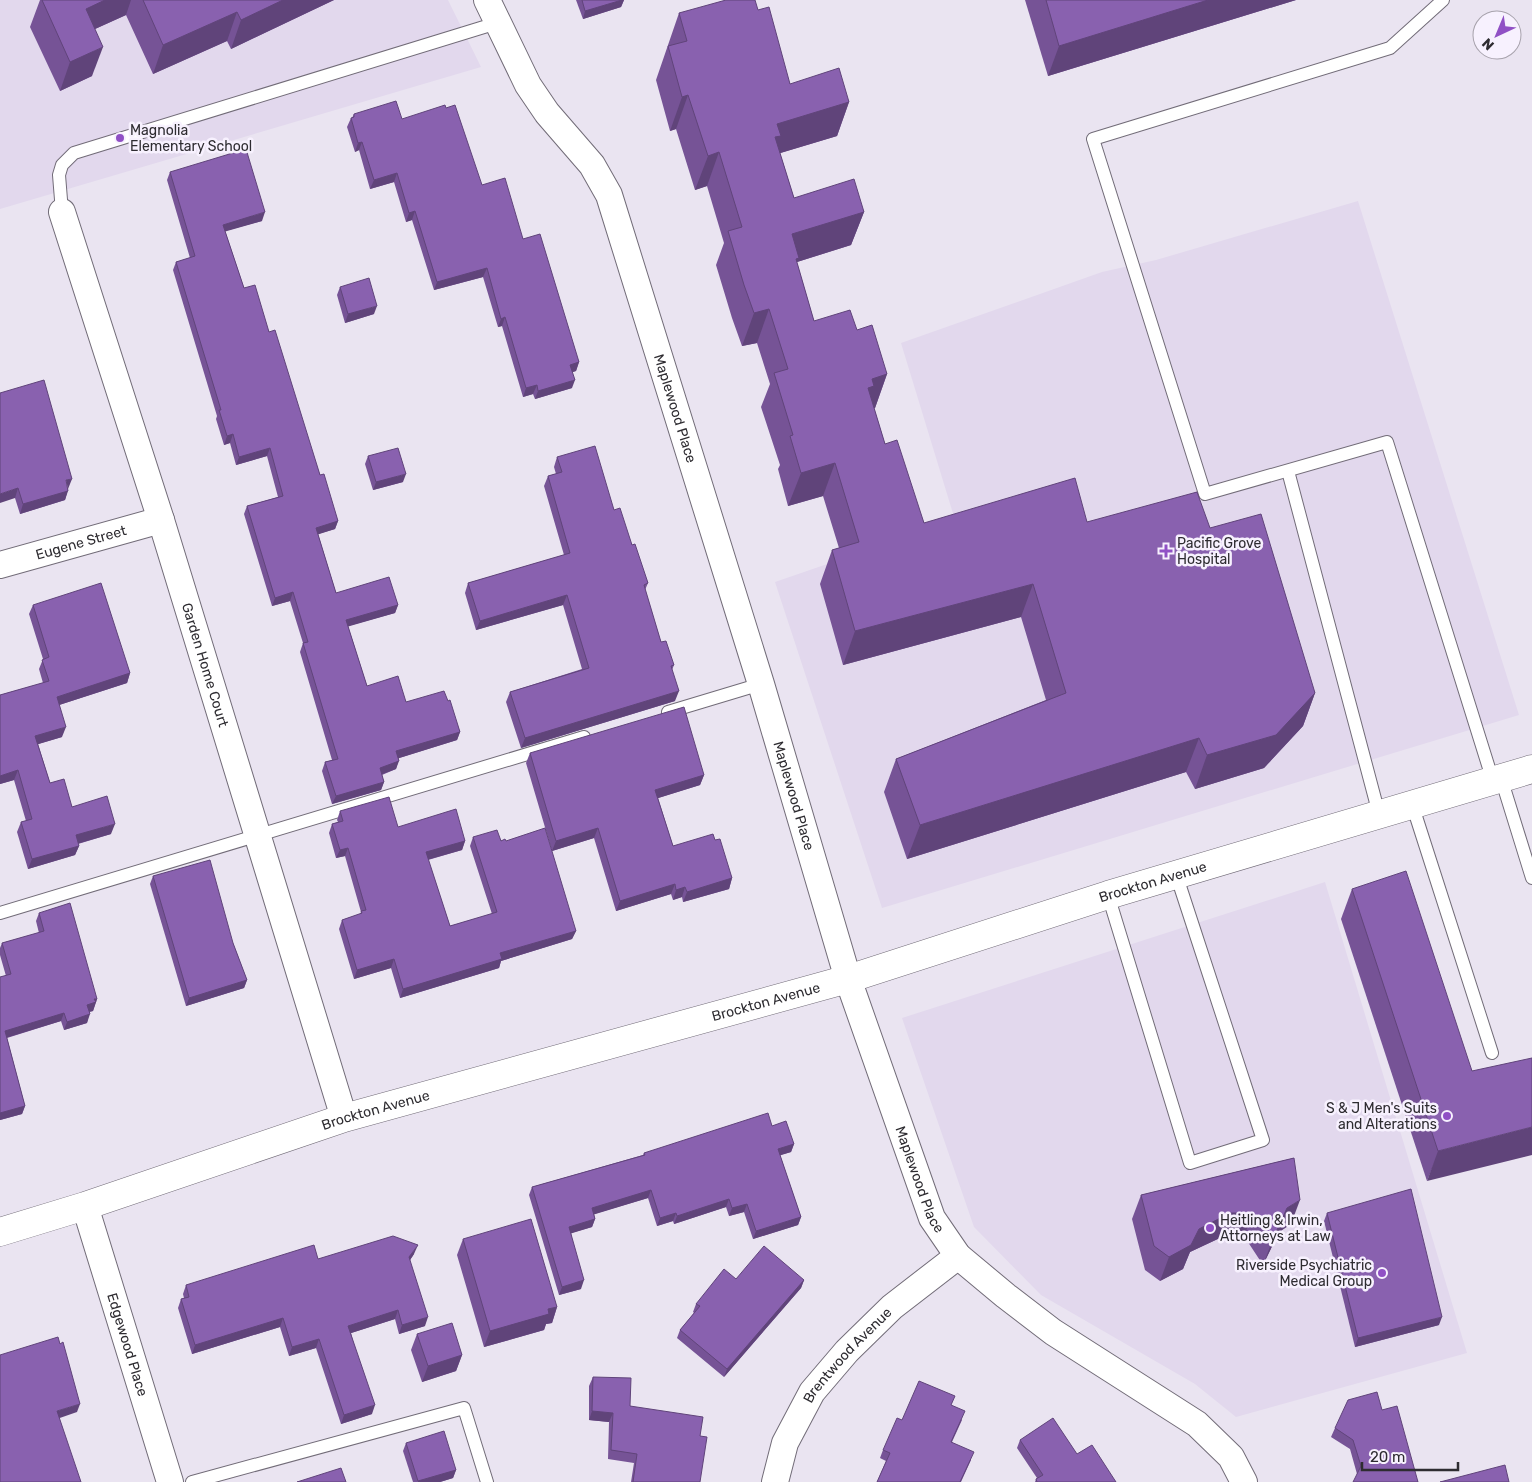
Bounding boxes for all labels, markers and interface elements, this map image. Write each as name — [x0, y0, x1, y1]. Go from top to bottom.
north arrow — [1472, 10, 1522, 60]
text: N — [1479, 34, 1498, 54]
place label: Magnolia Elementary School — [130, 122, 252, 155]
marker: Magnolia Elementary School — [114, 132, 126, 144]
street label: Maplewood Place — [650, 352, 700, 465]
street label: Eugene Street — [34, 522, 129, 564]
place label: Pacific Grove Hospital — [1177, 535, 1262, 568]
marker: Pacific Grove Hospital — [1159, 544, 1173, 558]
street label: Garden Home Court — [178, 601, 232, 730]
street label: Maplewood Place — [769, 739, 818, 853]
street label: Brockton Avenue — [1097, 858, 1209, 906]
street label: Brockton Avenue — [710, 979, 822, 1025]
street label: Brockton Avenue — [319, 1087, 432, 1134]
place label: S & J Men's Suits and Alterations — [1326, 1100, 1437, 1133]
marker: S & J Men's Suits and Alterations — [1441, 1110, 1453, 1122]
street label: Maplewood Place — [891, 1124, 948, 1236]
place label: Heitling & Irwin, Attorneys at Law — [1220, 1212, 1331, 1245]
marker: Heitling & Irwin, Attorneys at Law — [1204, 1222, 1216, 1234]
place label: Riverside Psychiatric Medical Group — [1236, 1257, 1372, 1290]
marker: Riverside Psychiatric Medical Group — [1376, 1267, 1388, 1279]
street label: Edgewood Place — [103, 1291, 151, 1399]
street label: Brentwood Avenue — [800, 1304, 896, 1406]
scale bar — [1362, 1440, 1458, 1472]
text: 20 m — [1370, 1448, 1405, 1466]

